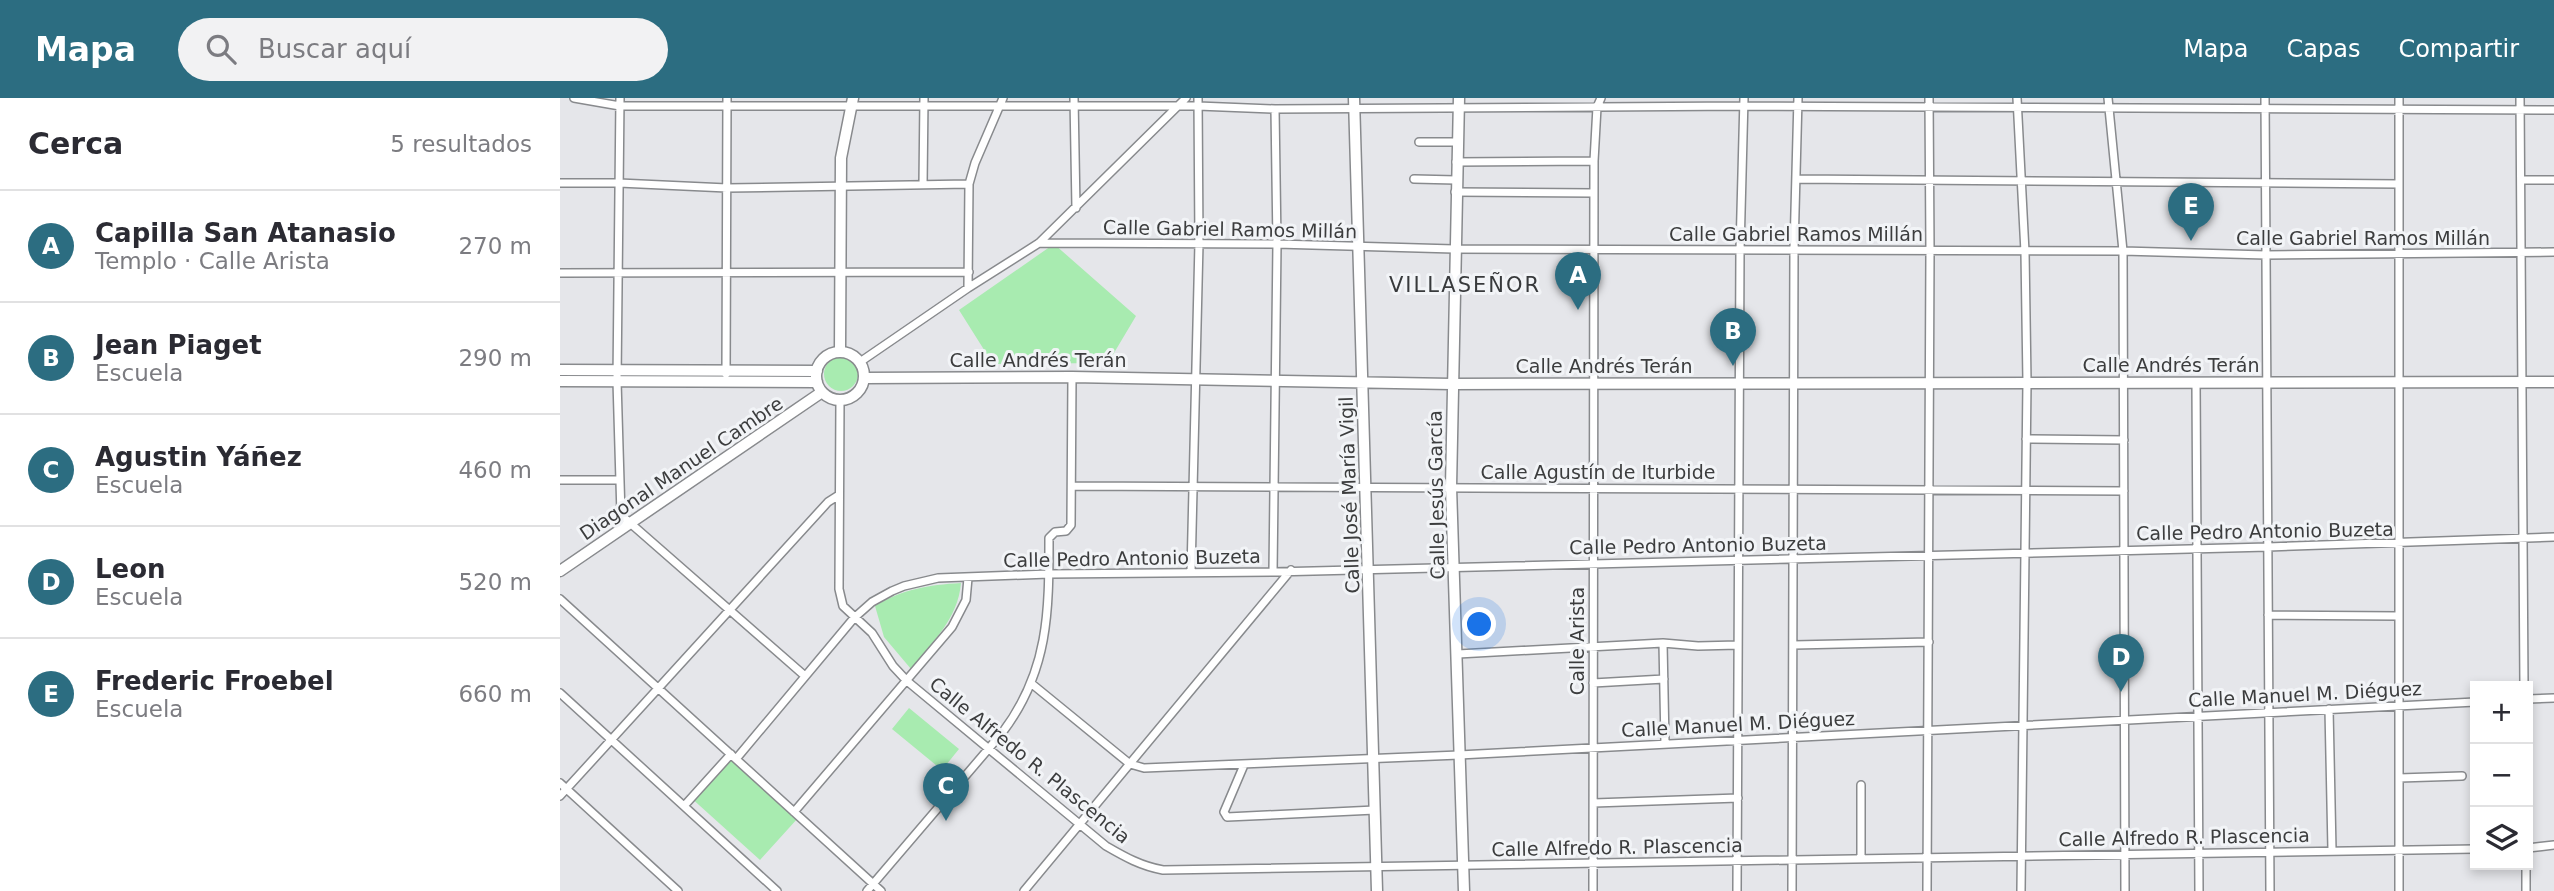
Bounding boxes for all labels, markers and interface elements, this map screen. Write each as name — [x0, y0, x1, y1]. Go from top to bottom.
search box — [178, 18, 668, 81]
text: Mapa — [35, 30, 136, 69]
icon: search — [202, 30, 240, 68]
text: Buscar aquí — [258, 34, 411, 64]
text: Mapa — [2183, 35, 2249, 63]
text: Capas — [2287, 35, 2360, 63]
text: Compartir — [2398, 35, 2519, 63]
text: Cerca — [28, 126, 123, 161]
text: 5 resultados — [390, 131, 532, 157]
pin: E — [2168, 183, 2214, 241]
street label: Calle Gabriel Ramos Millán — [1103, 216, 1357, 242]
text: Capilla San Atanasio — [95, 218, 396, 248]
street label: Calle Gabriel Ramos Millán — [1669, 223, 1923, 245]
street label: Calle Gabriel Ramos Millán — [2236, 227, 2490, 249]
text: A — [42, 233, 60, 259]
text: 270 m — [458, 233, 532, 259]
text: Templo · Calle Arista — [95, 248, 330, 274]
pin: A — [1555, 252, 1601, 310]
district label: VILLASEÑOR — [1389, 271, 1541, 297]
pin: B — [1710, 308, 1756, 366]
text: Jean Piaget — [95, 330, 262, 360]
text: B — [42, 345, 60, 371]
text: 290 m — [458, 345, 532, 371]
street label: Calle Andrés Terán — [950, 349, 1126, 371]
street label: Calle Andrés Terán — [2083, 354, 2259, 376]
street label: Calle Andrés Terán — [1516, 355, 1692, 377]
text: Escuela — [95, 360, 183, 386]
street label: Diagonal Manuel Cambre — [575, 392, 787, 544]
street label: Calle José María Vigil — [1335, 396, 1363, 594]
street label: Calle Jesús García — [1424, 410, 1448, 580]
text: Agustin Yáñez — [95, 442, 302, 472]
text: C — [43, 457, 59, 483]
text: 460 m — [458, 457, 532, 483]
street label: Calle Agustín de Iturbide — [1481, 461, 1715, 483]
text: Escuela — [95, 472, 183, 498]
street label: Calle Pedro Antonio Buzeta — [2136, 518, 2394, 544]
street label: Calle Pedro Antonio Buzeta — [1569, 532, 1827, 558]
street label: Calle Pedro Antonio Buzeta — [1003, 545, 1261, 571]
text: Leon — [95, 554, 166, 584]
text: D — [41, 569, 61, 595]
text: 520 m — [458, 569, 532, 595]
text: Escuela — [95, 584, 183, 610]
street label: Calle Arista — [1566, 587, 1588, 695]
your location — [1462, 607, 1496, 641]
pin: D — [2098, 634, 2144, 692]
text: Frederic Froebel — [95, 666, 334, 696]
street label: Calle Alfredo R. Plascencia — [925, 672, 1135, 848]
street label: Calle Manuel M. Diéguez — [2187, 677, 2423, 711]
text: E — [43, 681, 59, 707]
text: 660 m — [458, 681, 532, 707]
map controls — [2470, 681, 2533, 870]
button: + — [2470, 681, 2533, 744]
text: Escuela — [95, 696, 183, 722]
street label: Calle Manuel M. Diéguez — [1620, 707, 1856, 741]
button: − — [2470, 744, 2533, 807]
pin: C — [923, 763, 969, 821]
button: layers — [2470, 807, 2533, 870]
street label: Calle Alfredo R. Plascencia — [2058, 824, 2310, 850]
street label: Calle Alfredo R. Plascencia — [1491, 834, 1743, 860]

